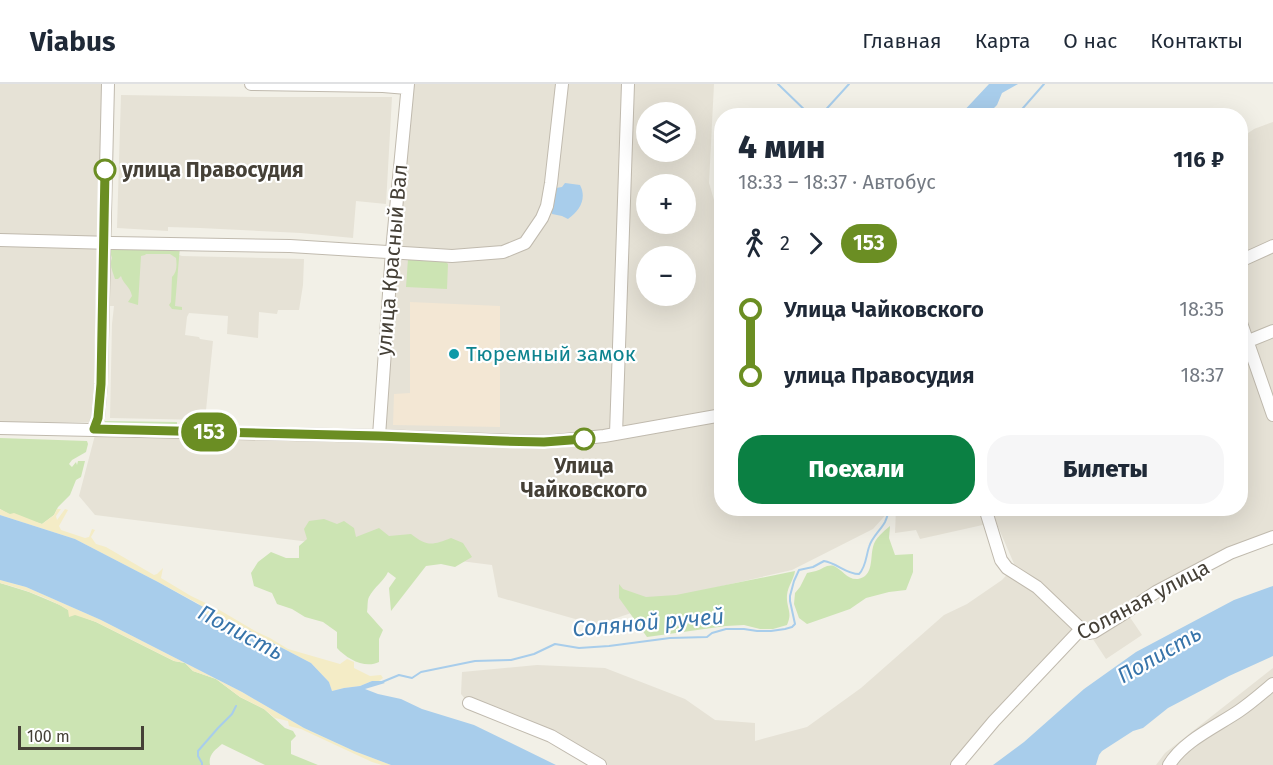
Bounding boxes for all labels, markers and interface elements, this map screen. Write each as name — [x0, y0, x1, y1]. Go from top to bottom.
text: Viabus — [30, 25, 115, 58]
text: Главная — [862, 28, 942, 54]
text: Карта — [975, 28, 1030, 54]
text: О нас — [1063, 28, 1117, 54]
text: Контакты — [1150, 28, 1243, 54]
map controls — [636, 102, 696, 306]
button: layers — [636, 102, 696, 162]
text: 4 мин — [738, 127, 825, 167]
text: 116 ₽ — [1173, 146, 1224, 173]
place label: улица Правосудия — [121, 157, 304, 183]
marker: улица Правосудия — [94, 159, 116, 181]
street label: улица Красный Вал — [371, 163, 413, 357]
text: 18:33 – 18:37 · Автобус — [738, 170, 936, 194]
button: + — [636, 174, 696, 234]
icon: walk — [738, 227, 771, 260]
icon: forward — [799, 227, 832, 260]
text: 153 — [853, 230, 885, 256]
text: 2 — [780, 231, 790, 255]
button: − — [636, 246, 696, 306]
text: Улица Чайковского — [784, 296, 984, 323]
text: 18:35 — [1179, 297, 1224, 321]
place label: Тюремный замок — [466, 341, 636, 367]
marker: Тюремный замок — [447, 347, 461, 361]
text: улица Правосудия — [784, 362, 974, 389]
text: 18:37 — [1181, 363, 1224, 387]
line badge: 153 — [174, 412, 244, 452]
text: 153 — [193, 419, 225, 445]
marker: Улица Чайковского — [573, 428, 595, 450]
button: Поехали — [738, 435, 975, 504]
button: Билеты — [987, 435, 1224, 504]
place label: Улица Чайковского — [521, 453, 647, 503]
street label: Соляная улица — [1072, 554, 1214, 646]
water label: Полисть — [194, 599, 288, 666]
water label: Соляной ручей — [571, 602, 725, 643]
water label: Полисть — [1112, 620, 1206, 689]
scale bar — [18, 723, 144, 750]
text: 100 m — [27, 727, 70, 746]

